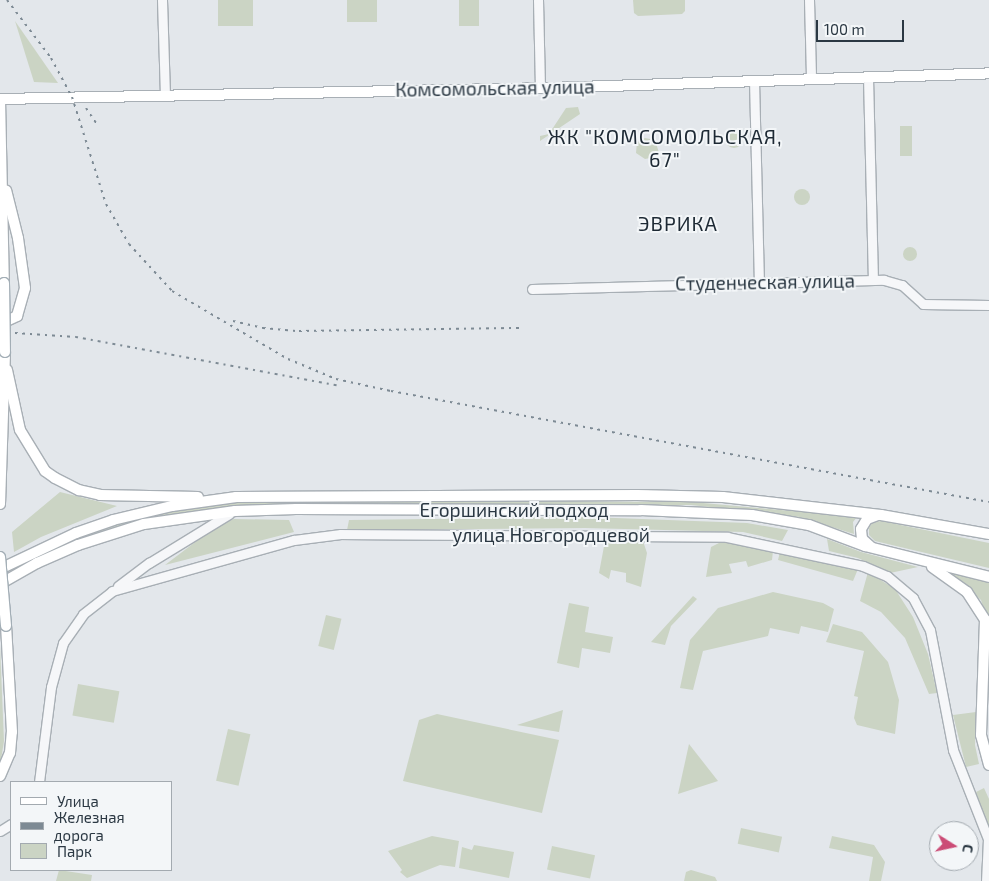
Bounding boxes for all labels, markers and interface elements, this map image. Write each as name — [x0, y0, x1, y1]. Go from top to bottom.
scale bar — [819, 10, 906, 42]
text: 100 m — [824, 20, 865, 38]
street label: Комсомольская улица — [395, 75, 595, 101]
district label: ЖК "КОМСОМОЛЬСКАЯ, 67" — [545, 124, 785, 171]
district label: ЭВРИКА — [637, 211, 719, 235]
street label: Студенческая улица — [675, 269, 855, 295]
street label: Егоршинский подход — [419, 499, 609, 521]
street label: улица Новгородцевой — [452, 524, 650, 546]
legend — [10, 781, 172, 871]
text: Улица — [57, 792, 99, 810]
text: Железная дорога — [54, 808, 125, 844]
north arrow — [929, 821, 979, 871]
text: Парк — [57, 842, 92, 860]
text: С — [959, 843, 977, 854]

